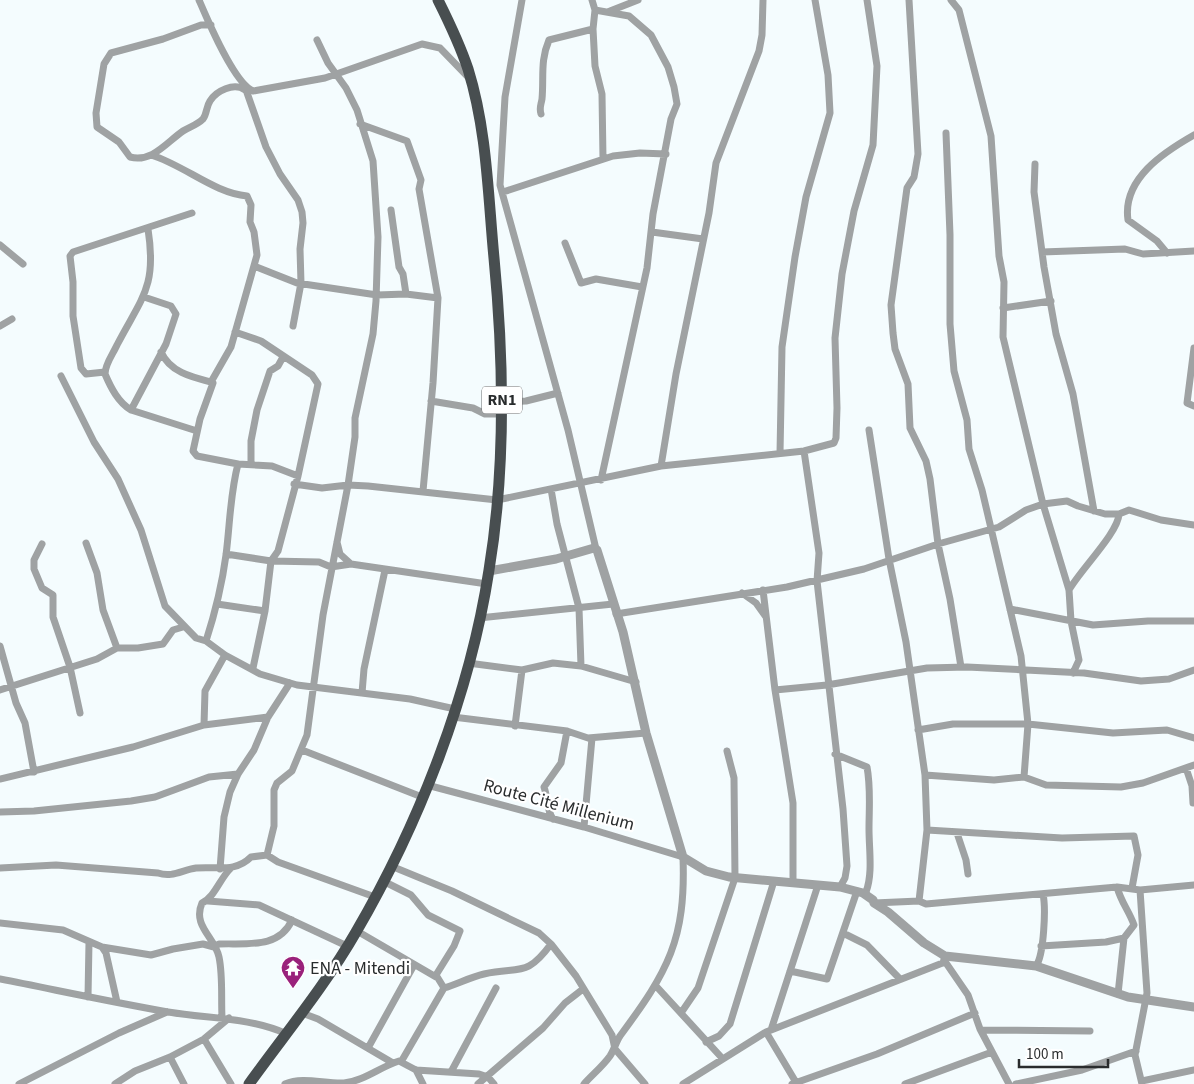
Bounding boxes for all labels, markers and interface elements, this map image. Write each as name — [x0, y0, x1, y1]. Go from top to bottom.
road number: RN1 — [482, 386, 522, 414]
street label: Route Cité Millenium — [481, 773, 637, 837]
temple icon: ENA - Mitendi — [280, 955, 306, 989]
place label: ENA - Mitendi — [310, 956, 410, 981]
scale bar — [1019, 1036, 1108, 1068]
text: 100 m — [1026, 1044, 1064, 1065]

